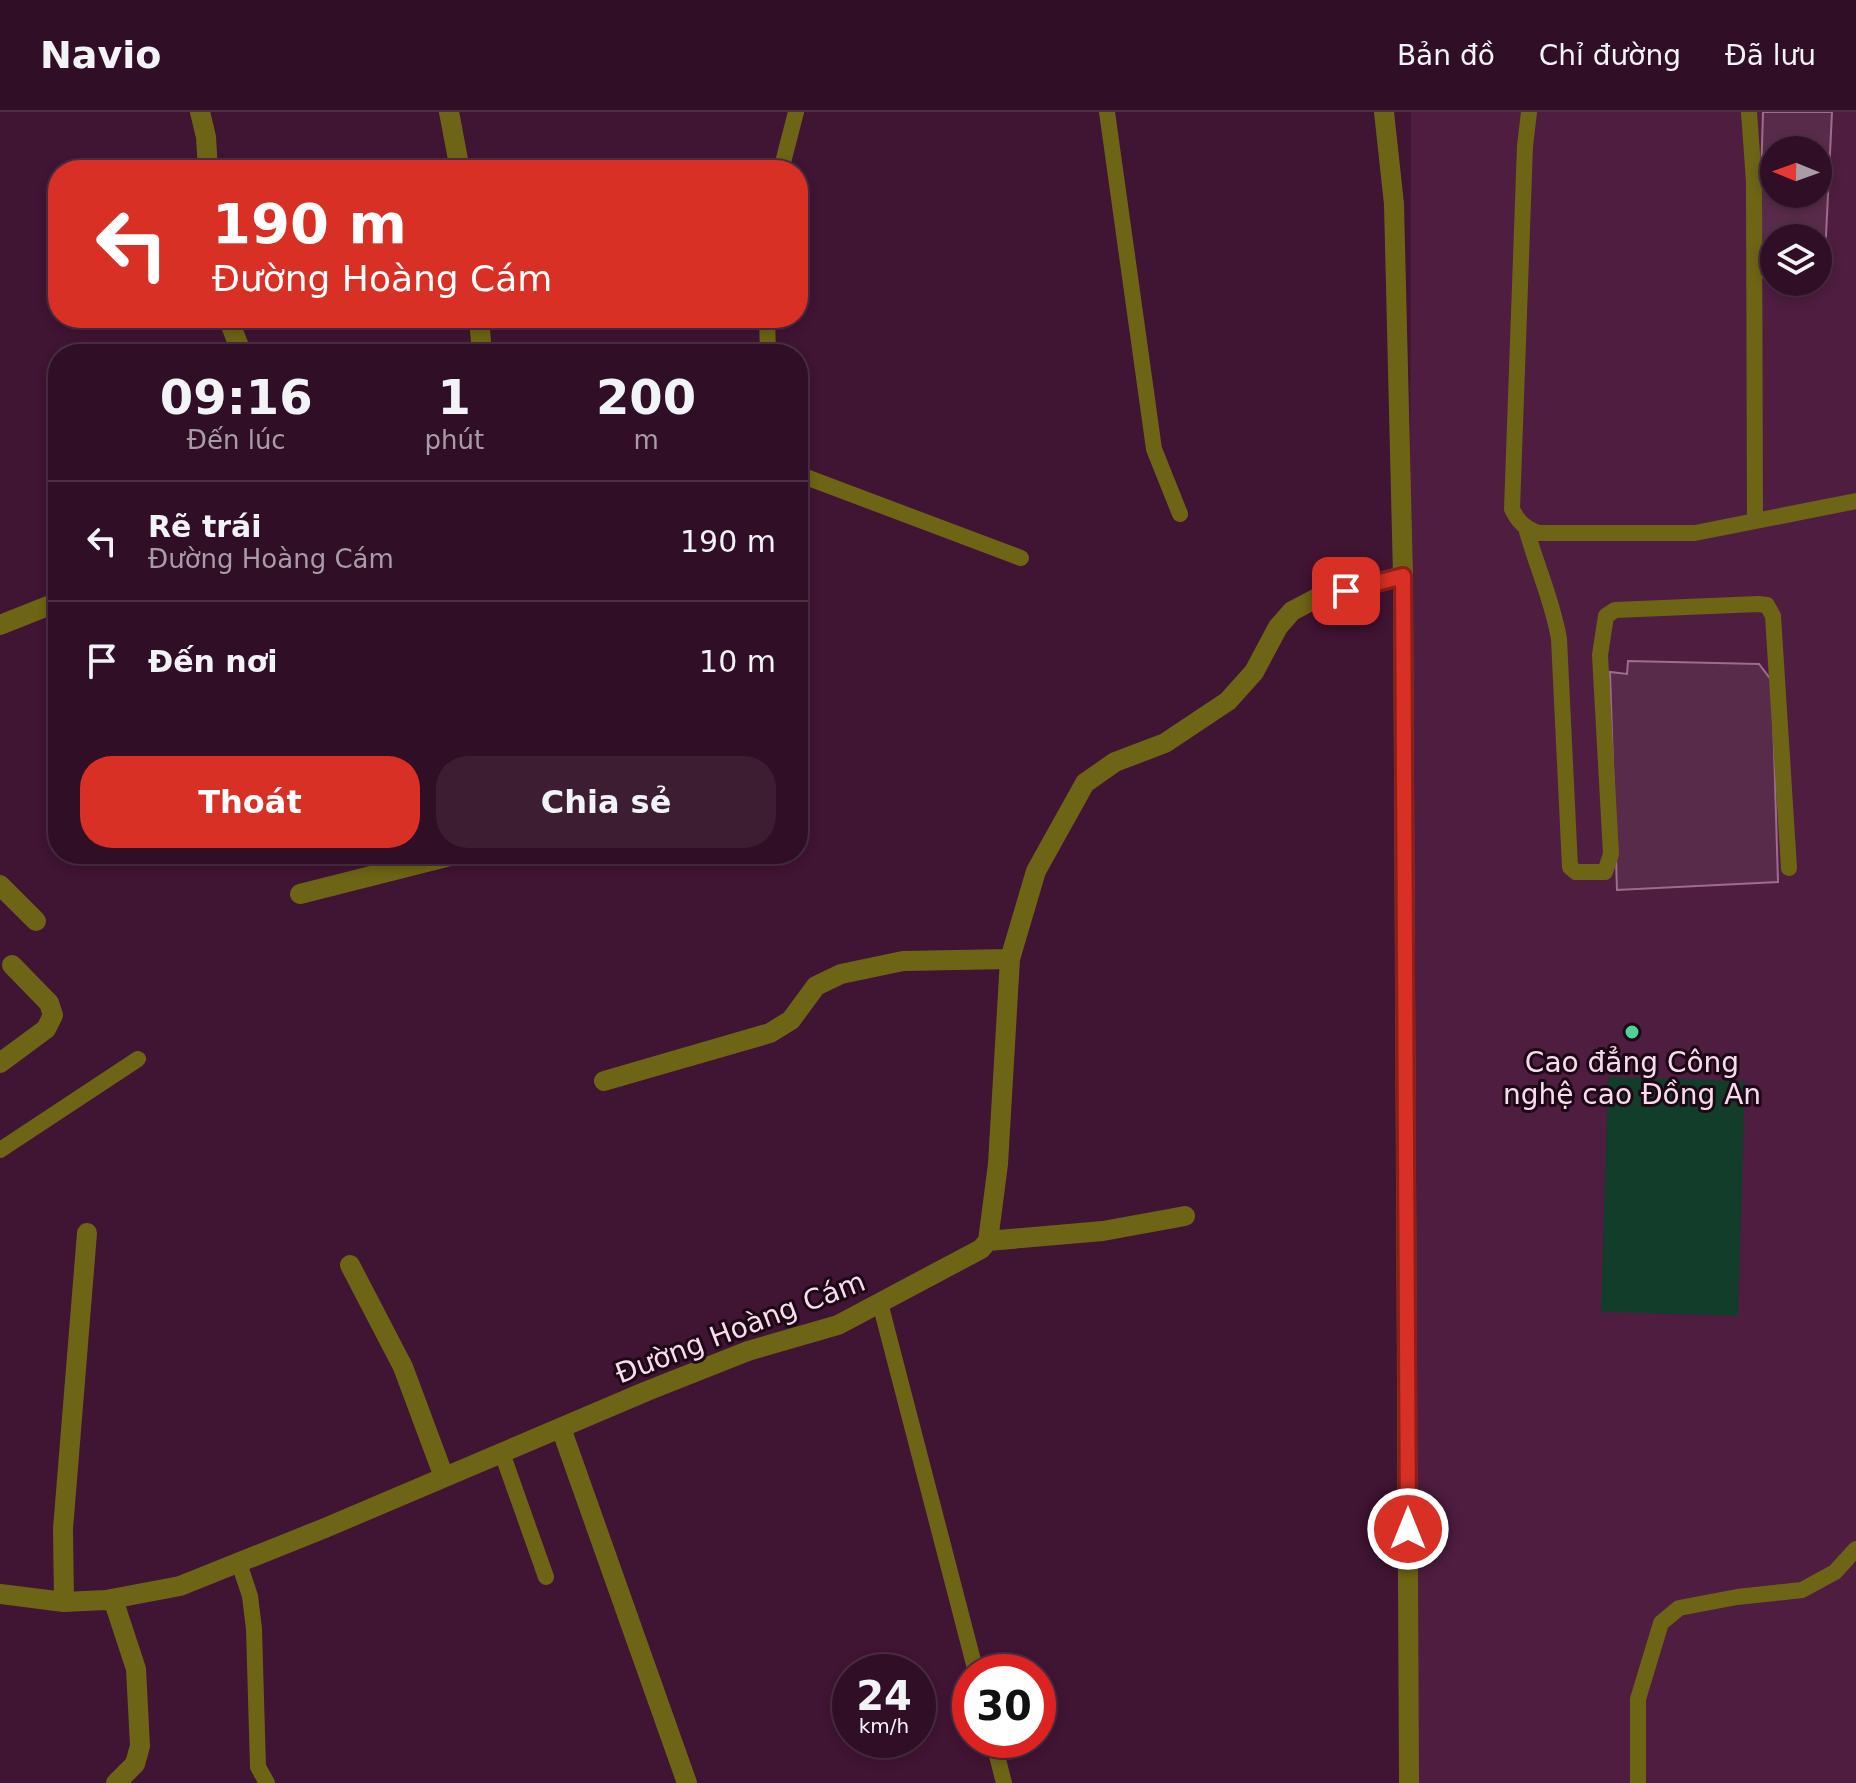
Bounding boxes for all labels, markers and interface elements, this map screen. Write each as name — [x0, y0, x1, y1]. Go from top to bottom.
text: Navio — [40, 33, 161, 77]
text: Bản đồ — [1397, 39, 1495, 72]
text: Chỉ đường — [1539, 39, 1681, 72]
text: Đã lưu — [1725, 39, 1816, 72]
north arrow — [1760, 136, 1832, 208]
map controls — [1760, 136, 1832, 296]
text: 190 m — [212, 191, 407, 256]
icon: left — [80, 192, 184, 296]
button: layers — [1760, 224, 1832, 296]
text: Đường Hoàng Cám — [212, 258, 552, 299]
text: 09:16 — [160, 369, 313, 425]
text: 1 — [438, 369, 471, 425]
text: 200 — [596, 369, 696, 425]
text: Đến lúc — [187, 425, 286, 455]
text: phút — [424, 425, 484, 455]
text: m — [633, 425, 659, 455]
text: Rẽ trái — [148, 509, 262, 544]
icon: left — [80, 519, 124, 563]
text: 190 m — [680, 524, 776, 559]
text: Đường Hoàng Cám — [148, 544, 394, 574]
pin — [1312, 557, 1380, 625]
icon: arrive — [1324, 569, 1368, 613]
icon: arrive — [80, 639, 124, 683]
text: Đến nơi — [148, 644, 278, 679]
text: 10 m — [699, 644, 776, 679]
button: Thoát — [80, 756, 420, 848]
button: Chia sẻ — [436, 756, 776, 848]
marker: Cao đẳng Công nghệ cao Đồng An — [1623, 1023, 1641, 1041]
place label: Cao đẳng Công nghệ cao Đồng An — [1503, 1046, 1761, 1111]
street label: Đường Hoàng Cám — [611, 1265, 870, 1390]
position arrow — [1366, 1487, 1450, 1571]
speed limit sign: 30 — [952, 1654, 1056, 1758]
text: 24 — [856, 1673, 912, 1719]
text: km/h — [859, 1714, 909, 1738]

